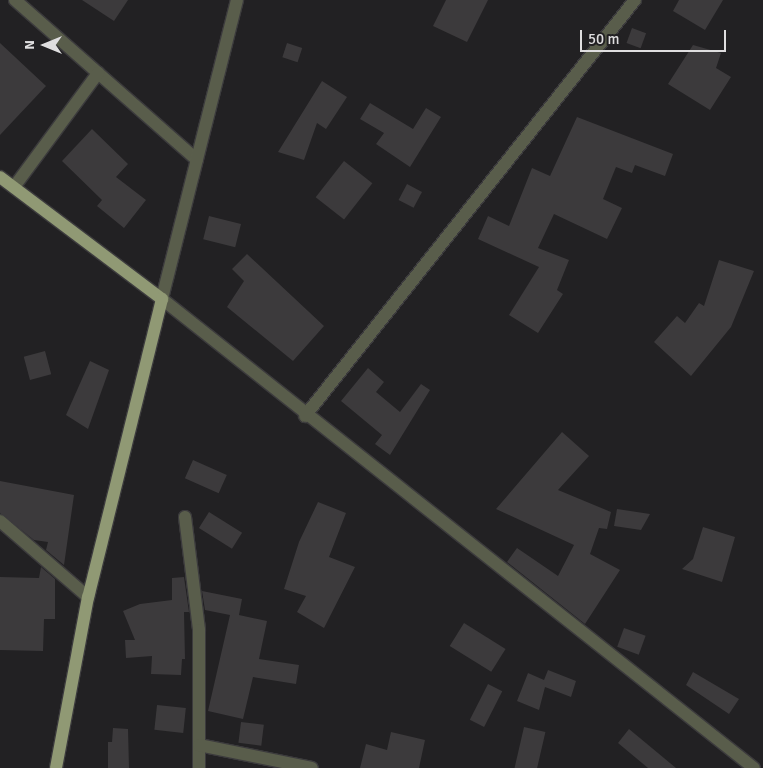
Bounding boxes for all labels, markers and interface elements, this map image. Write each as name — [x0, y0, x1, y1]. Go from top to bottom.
north arrow — [20, 20, 70, 70]
scale bar — [583, 20, 729, 52]
text: 50 m — [588, 30, 619, 48]
text: N — [21, 40, 38, 50]

